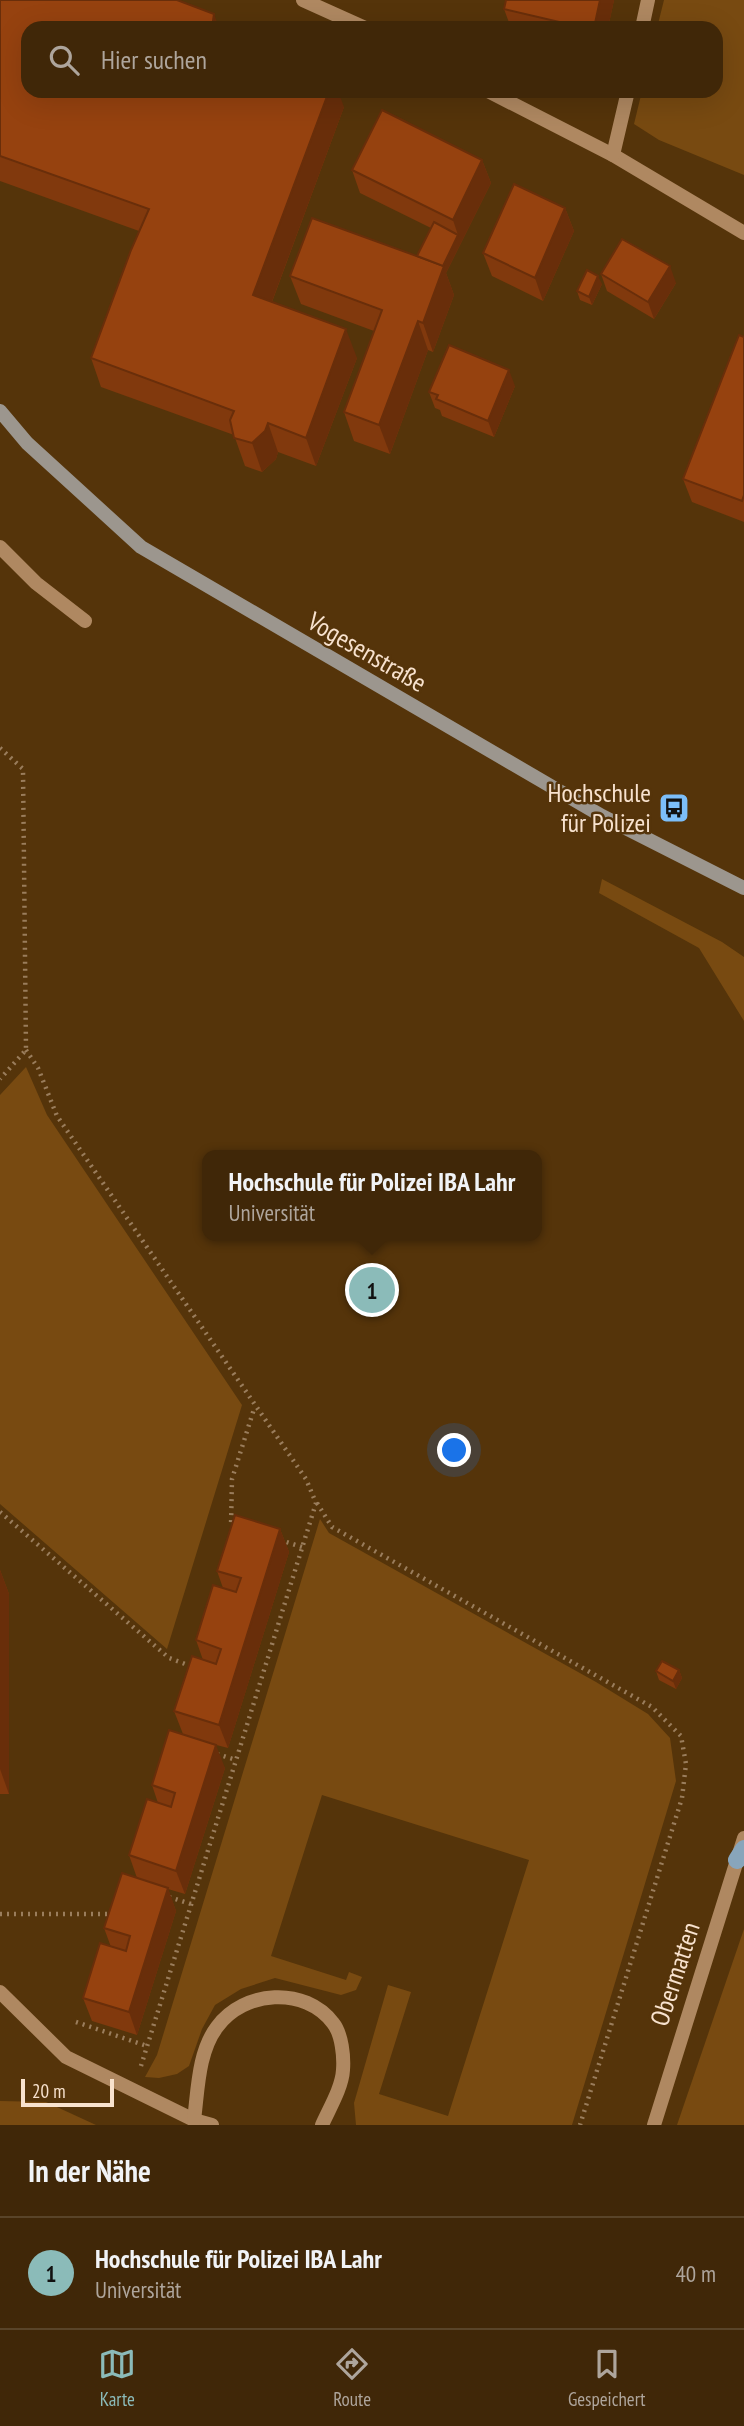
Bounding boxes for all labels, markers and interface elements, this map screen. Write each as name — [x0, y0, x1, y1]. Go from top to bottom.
search box — [21, 21, 723, 98]
icon: search — [45, 41, 83, 79]
text: Hier suchen — [101, 43, 207, 76]
street label: Vogesenstraße — [301, 604, 433, 699]
place label: Hochschule für Polizei — [548, 776, 651, 839]
bus stop icon: Hochschule für Polizei — [657, 791, 691, 825]
popup — [202, 1150, 542, 1241]
text: Hochschule für Polizei IBA Lahr — [229, 1165, 515, 1198]
text: Universität — [229, 1198, 315, 1227]
pin: 1 — [349, 1264, 395, 1316]
your location — [437, 1433, 471, 1467]
street label: Obermatten — [642, 1918, 707, 2030]
scale bar — [21, 2076, 114, 2108]
text: 20 m — [32, 2079, 66, 2103]
text: In der Nähe — [28, 2151, 151, 2190]
text: Hochschule für Polizei IBA Lahr — [95, 2242, 382, 2275]
text: 1 — [46, 2259, 57, 2288]
text: 40 m — [675, 2259, 716, 2288]
text: Universität — [95, 2275, 181, 2304]
tab: Karte — [98, 2345, 136, 2411]
tab: Route — [333, 2345, 371, 2411]
tab: Gespeichert — [568, 2345, 646, 2411]

